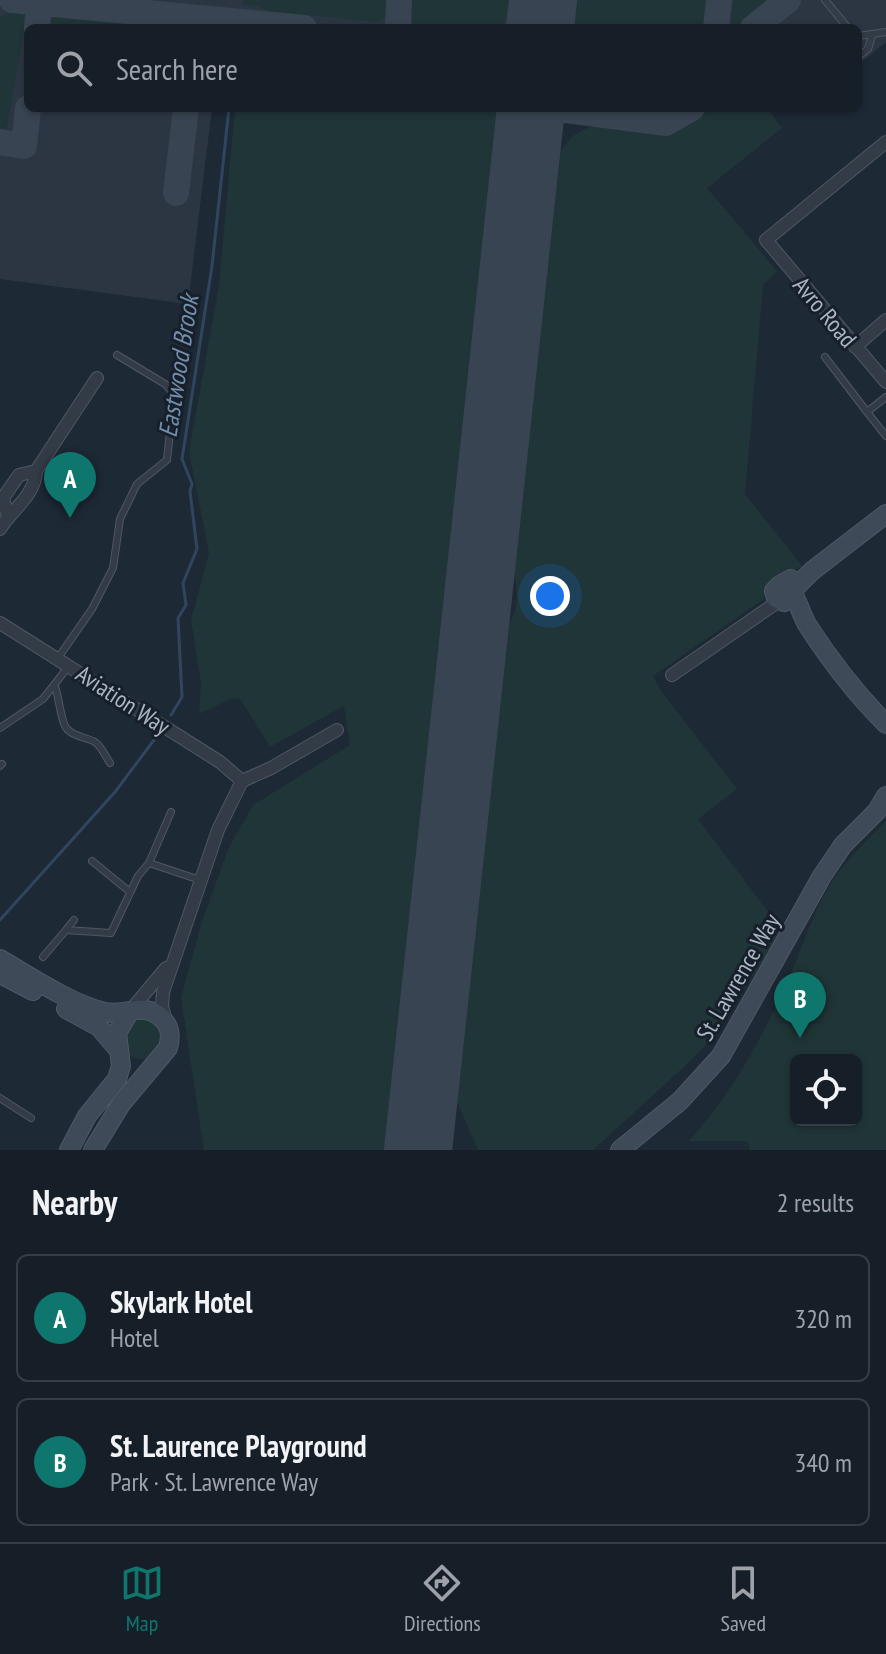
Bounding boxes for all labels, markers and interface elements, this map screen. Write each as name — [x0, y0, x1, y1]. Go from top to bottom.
search box — [24, 24, 862, 112]
icon: search — [52, 46, 96, 90]
text: Search here — [116, 49, 238, 88]
street label: Avro Road — [786, 270, 864, 354]
water label: Eastwood Brook — [150, 290, 206, 440]
pin: A — [44, 452, 96, 518]
your location — [530, 576, 570, 616]
street label: Aviation Way — [70, 658, 176, 742]
street label: St. Lawrence Way — [689, 908, 787, 1046]
pin: B — [774, 972, 826, 1038]
map controls — [790, 1054, 862, 1126]
button: locate — [790, 1054, 862, 1126]
text: Nearby — [32, 1180, 117, 1224]
text: 2 results — [777, 1186, 854, 1219]
text: Skylark Hotel — [110, 1282, 252, 1321]
text: A — [53, 1302, 67, 1335]
text: 320 m — [794, 1302, 852, 1335]
text: Hotel — [110, 1321, 159, 1354]
text: St. Laurence Playground — [110, 1426, 367, 1465]
text: B — [54, 1446, 66, 1479]
text: 340 m — [794, 1446, 852, 1479]
text: Park · St. Lawrence Way — [110, 1465, 318, 1498]
tab: Map — [120, 1561, 164, 1637]
tab: Directions — [404, 1561, 481, 1637]
tab: Saved — [721, 1561, 766, 1637]

